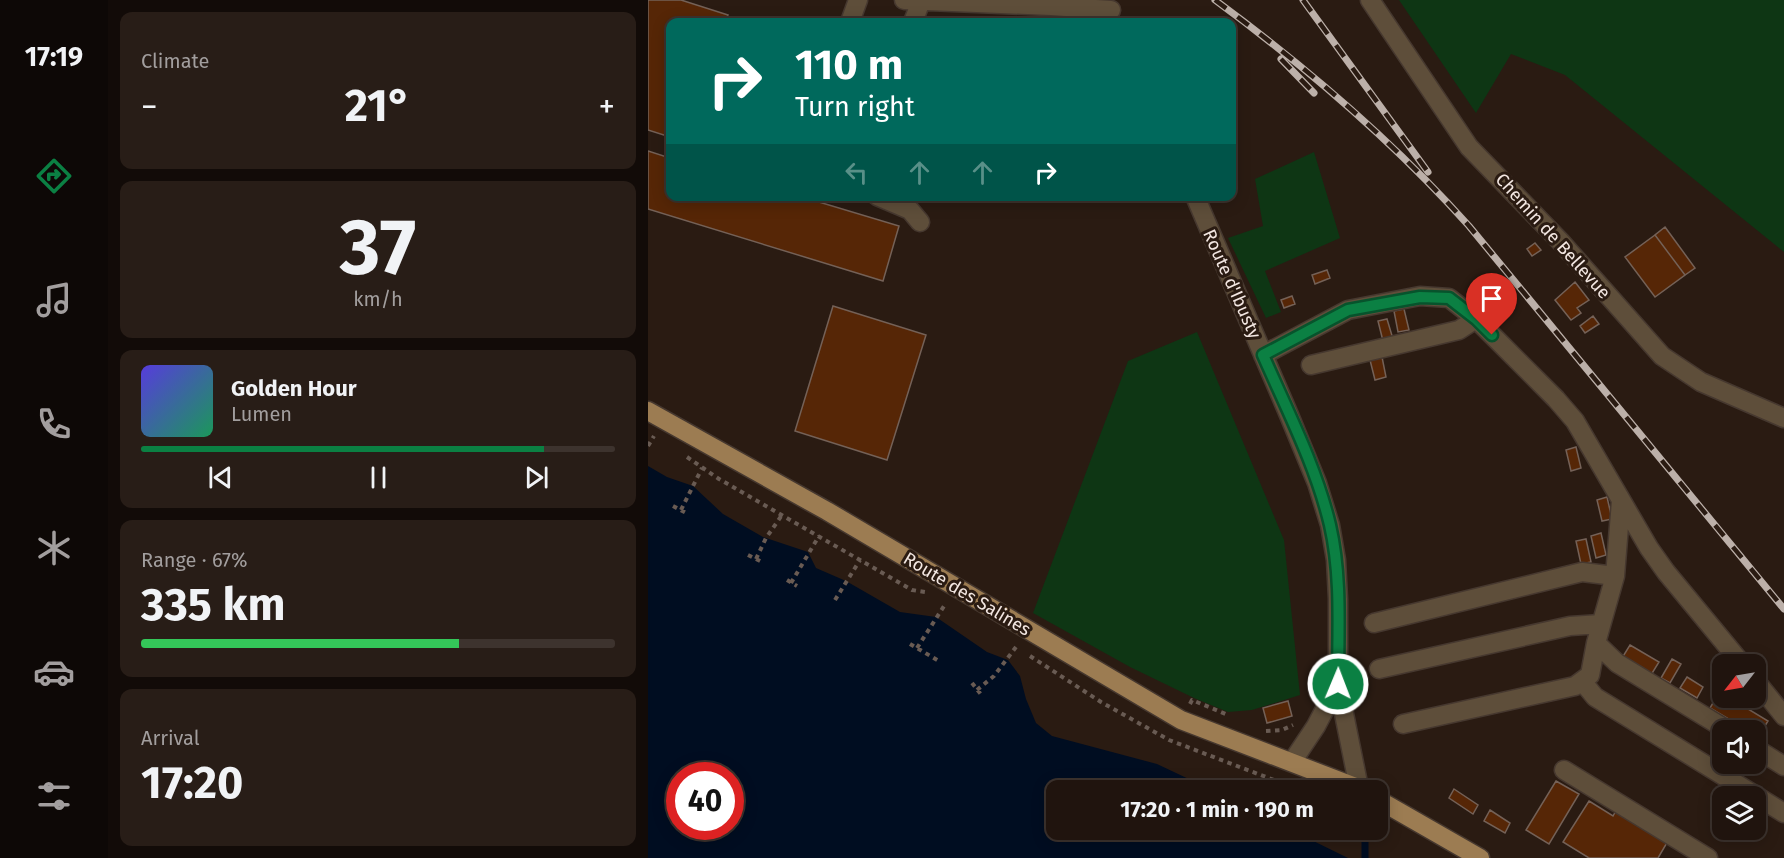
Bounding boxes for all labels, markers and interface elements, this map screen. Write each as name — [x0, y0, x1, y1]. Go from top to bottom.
text: 110 m — [795, 40, 903, 90]
text: 17:19 — [25, 41, 83, 73]
icon: right — [696, 42, 774, 120]
text: Climate — [141, 49, 209, 73]
text: 21° — [345, 79, 411, 133]
text: − — [141, 87, 158, 127]
text: + — [599, 87, 615, 127]
text: Turn right — [795, 91, 915, 123]
icon: directions — [33, 155, 75, 197]
icon: left — [840, 156, 873, 189]
icon: ahead — [903, 156, 936, 189]
icon: ahead — [966, 156, 999, 189]
icon: right — [1029, 156, 1062, 189]
street label: Chemin de Bellevue — [1491, 169, 1615, 303]
text: 37 — [340, 201, 416, 295]
street label: Route d'Ibusty — [1198, 226, 1266, 342]
pin — [1466, 273, 1517, 335]
icon: music — [33, 279, 75, 321]
icon: arrive — [1475, 282, 1508, 315]
text: km/h — [353, 287, 403, 311]
text: Golden Hour — [231, 375, 357, 402]
text: Lumen — [231, 402, 292, 426]
icon: phone — [33, 403, 75, 445]
icon: previous — [204, 461, 237, 494]
icon: pause — [362, 461, 395, 494]
icon: next — [520, 461, 553, 494]
icon: climate — [33, 527, 75, 569]
street label: Route des Salines — [899, 547, 1035, 641]
text: Range · 67% — [141, 548, 248, 572]
text: 335 km — [141, 578, 285, 632]
icon: car — [33, 651, 75, 693]
position arrow — [1306, 652, 1370, 716]
north arrow — [1712, 654, 1766, 708]
map controls — [1712, 654, 1766, 840]
button: sound — [1712, 720, 1766, 774]
text: Arrival — [141, 726, 200, 750]
text: 17:20 — [141, 756, 243, 810]
speed limit sign: 40 — [666, 762, 744, 840]
icon: filters — [33, 775, 75, 817]
button: layers — [1712, 786, 1766, 840]
text: 17:20 · 1 min · 190 m — [1120, 796, 1314, 823]

